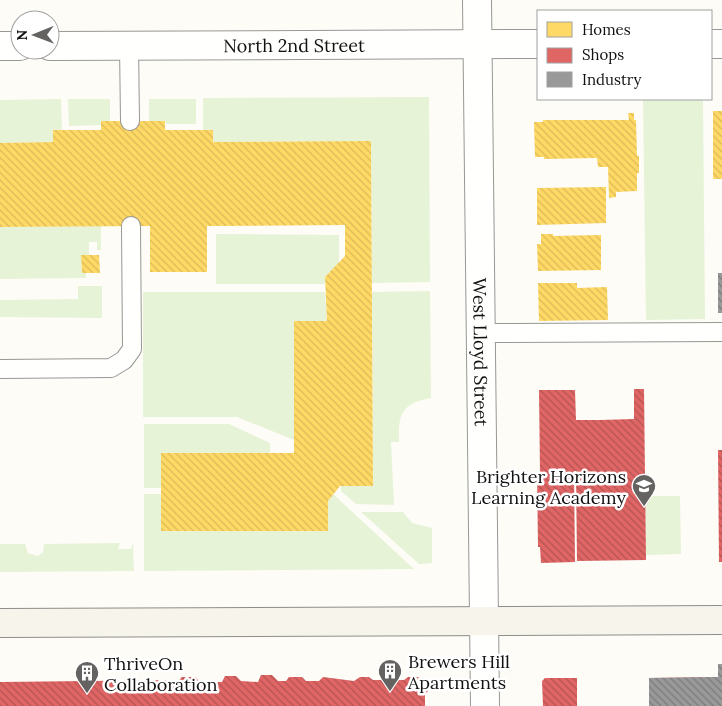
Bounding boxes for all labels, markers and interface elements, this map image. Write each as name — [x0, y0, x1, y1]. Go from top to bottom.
north arrow — [10, 10, 60, 60]
legend — [537, 10, 712, 100]
text: Homes — [582, 20, 631, 39]
text: N — [13, 29, 31, 41]
street label: North 2nd Street — [223, 33, 365, 57]
text: Shops — [582, 45, 624, 64]
text: Industry — [582, 70, 641, 89]
street label: West Lloyd Street — [469, 278, 493, 426]
place label: Brighter Horizons Learning Academy — [471, 465, 626, 509]
school or university icon: Brighter Horizons Learning Academy — [631, 473, 657, 507]
place label: Brewers Hill Apartments — [407, 650, 510, 694]
place label: ThriveOn Collaboration — [104, 652, 218, 696]
building icon: Brewers Hill Apartments — [377, 658, 403, 692]
building icon: ThriveOn Collaboration — [74, 660, 100, 694]

